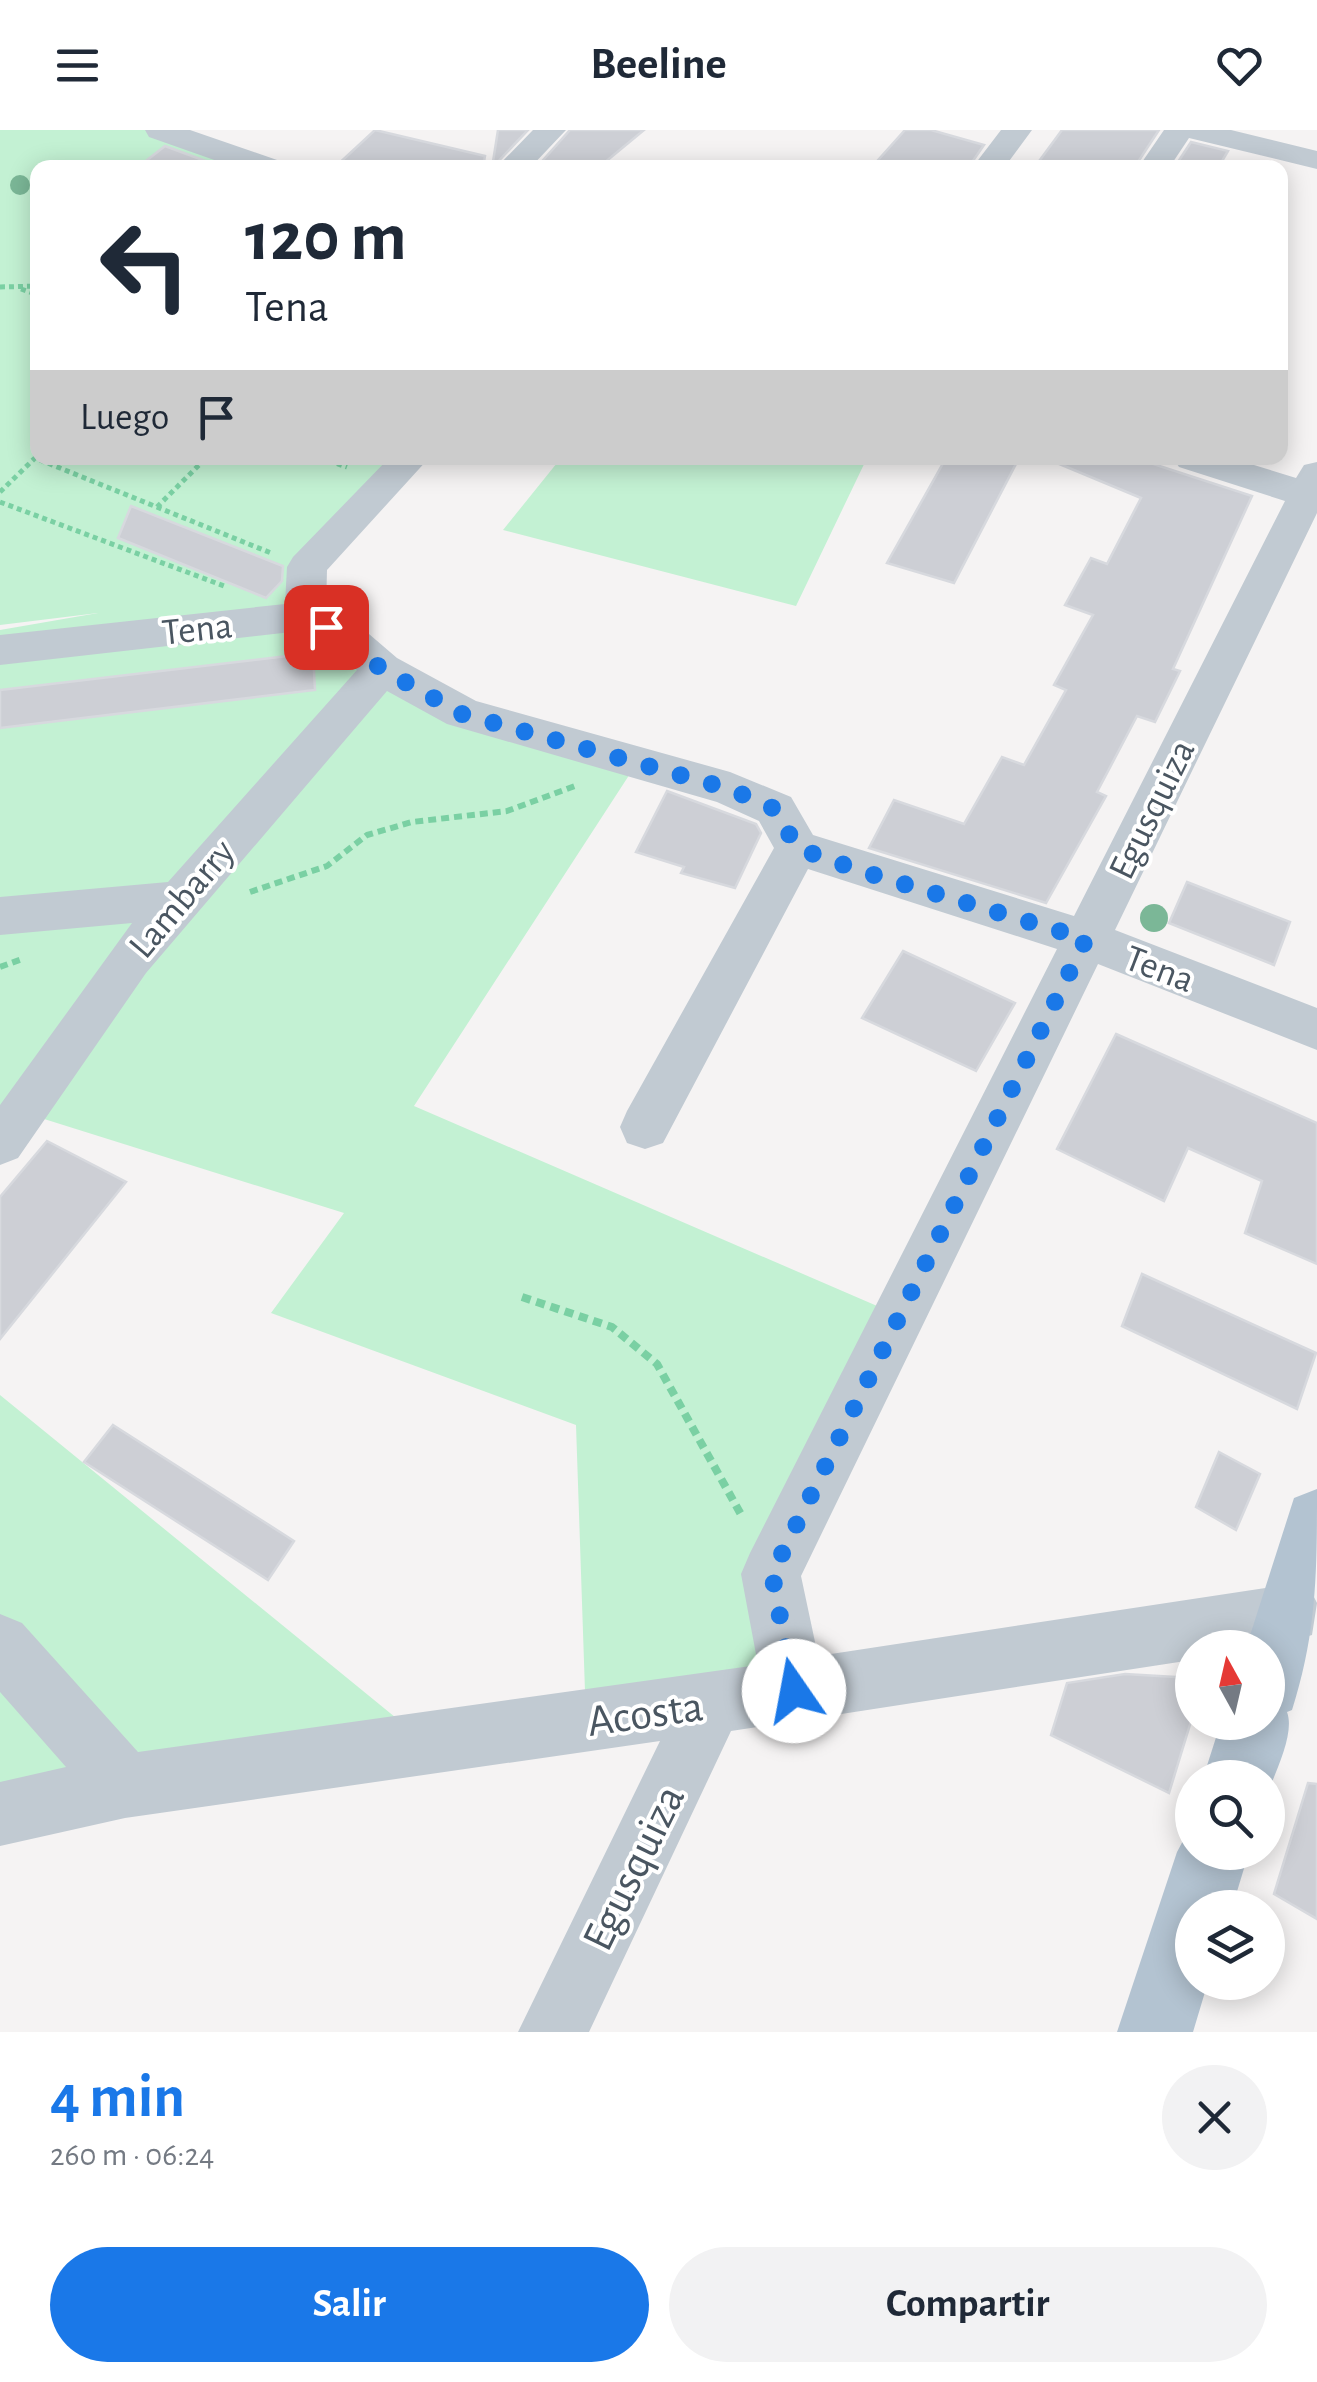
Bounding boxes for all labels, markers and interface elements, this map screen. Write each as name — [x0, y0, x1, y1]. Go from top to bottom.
icon: menu — [50, 38, 105, 93]
icon: heart — [1212, 38, 1267, 93]
text: Beeline — [590, 42, 727, 87]
icon: left — [80, 200, 210, 330]
text: 120 m — [245, 203, 407, 273]
text: Tena — [245, 285, 329, 330]
icon: arrive — [189, 390, 244, 445]
text: Luego — [80, 399, 169, 437]
pin — [284, 585, 369, 670]
icon: arrive — [299, 600, 354, 655]
street label: Tena — [160, 607, 234, 653]
street label: Egusquiza — [1103, 734, 1203, 886]
street label: Lambarry — [123, 833, 243, 966]
street label: Tena — [1119, 939, 1199, 1000]
north arrow — [1175, 1630, 1285, 1740]
map controls — [1175, 1630, 1285, 2000]
position arrow — [742, 1639, 846, 1743]
street label: Acosta — [585, 1684, 706, 1745]
button: search — [1175, 1760, 1285, 1870]
street label: Egusquiza — [575, 1778, 693, 1958]
button: layers — [1175, 1890, 1285, 2000]
button: close — [1162, 2065, 1267, 2170]
text: 4 min — [50, 2068, 185, 2128]
text: 260 m · 06:24 — [50, 2139, 214, 2171]
button: Salir — [50, 2247, 649, 2362]
button: Compartir — [669, 2247, 1267, 2362]

